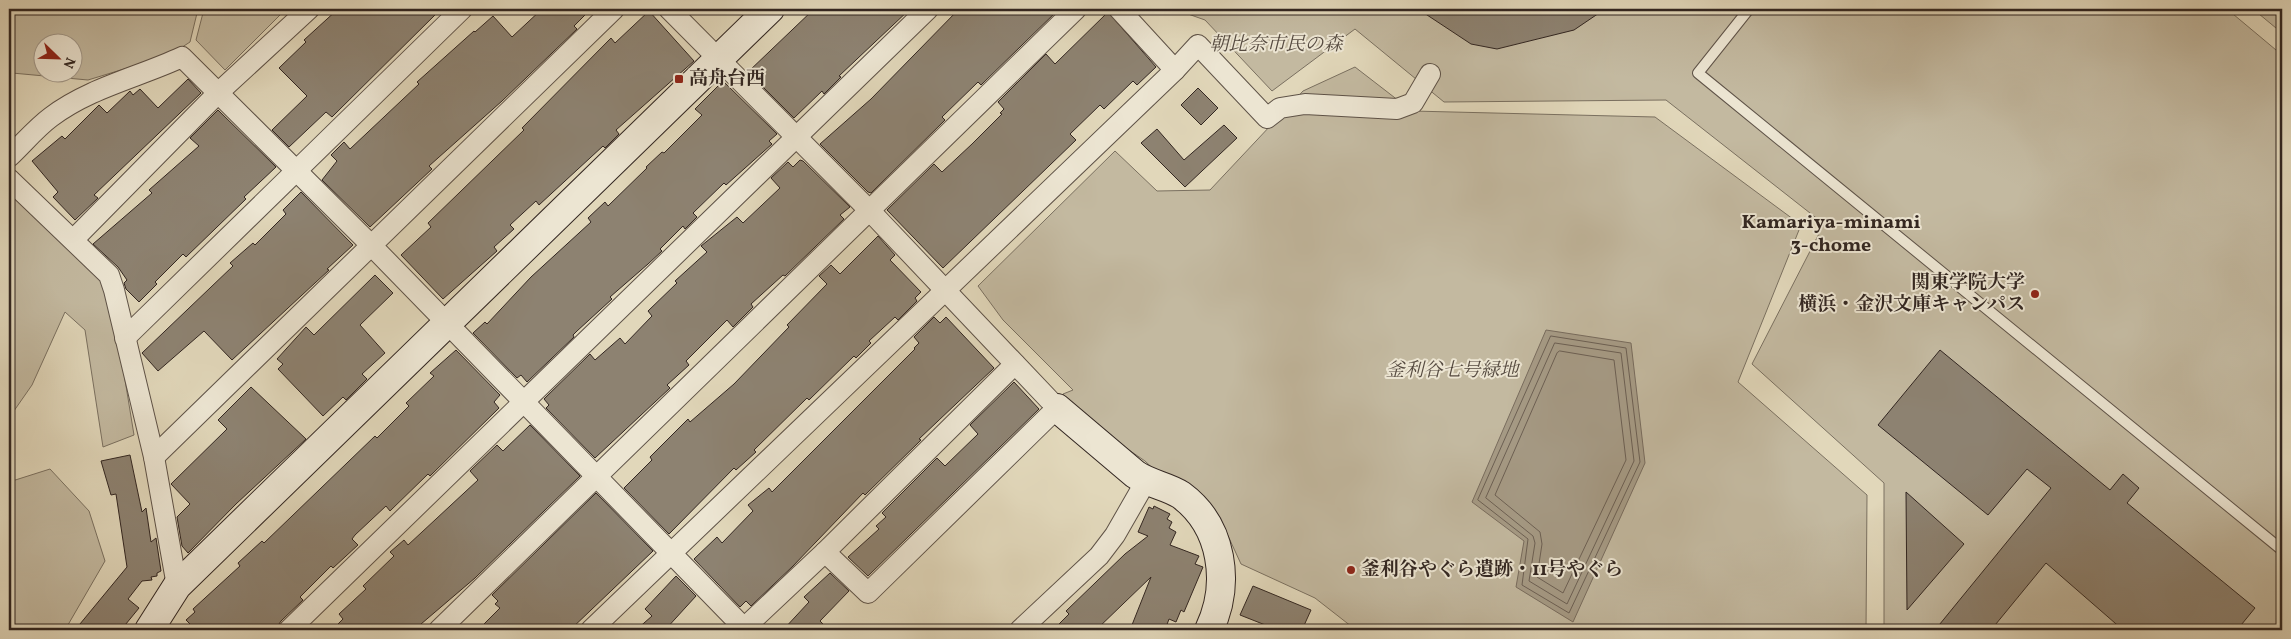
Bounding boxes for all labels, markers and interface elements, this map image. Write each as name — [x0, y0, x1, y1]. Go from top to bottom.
north arrow — [32, 32, 82, 82]
park label: 朝比奈市民の森 — [1209, 32, 1344, 58]
text: N — [58, 54, 79, 71]
place label: 高舟台西 — [689, 66, 765, 92]
marker: 高舟台西 — [673, 73, 685, 85]
district label: Kamariya-minami 3-chome — [1741, 209, 1921, 260]
place label: 関東学院大学 横浜・金沢文庫キャンパス — [1798, 270, 2025, 318]
marker: 関東学院大学 横浜・金沢文庫キャンパス — [2029, 288, 2041, 300]
park label: 釜利谷七号緑地 — [1385, 358, 1520, 384]
place label: 釜利谷やぐら遺跡・11号やぐら — [1361, 557, 1623, 583]
marker: 釜利谷やぐら遺跡・11号やぐら — [1345, 564, 1357, 576]

